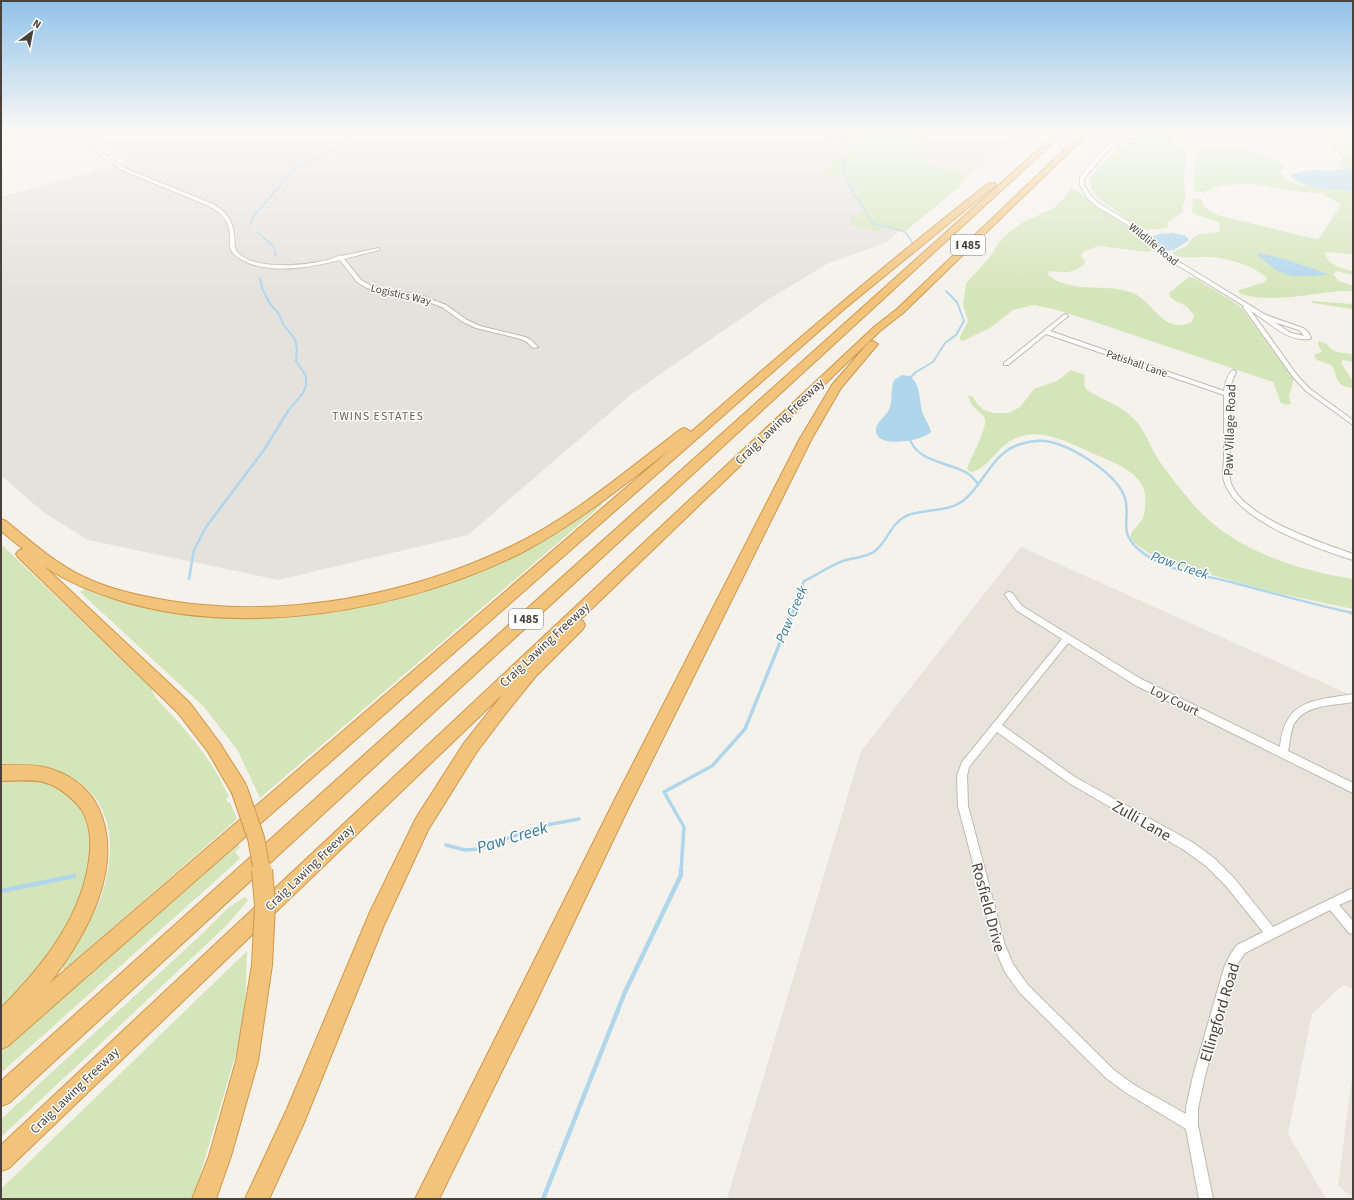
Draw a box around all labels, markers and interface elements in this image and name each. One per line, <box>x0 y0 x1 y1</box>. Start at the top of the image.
north arrow <box>12 12 52 52</box>
text: N <box>30 16 44 32</box>
street label: Wildlife Road <box>1126 220 1182 269</box>
road number: I 485 <box>951 235 985 255</box>
street label: Logistics Way <box>369 280 432 309</box>
street label: Patishall Lane <box>1104 346 1170 381</box>
street label: Craig Lawing Freeway <box>731 374 828 469</box>
street label: Paw Village Road <box>1219 384 1241 476</box>
district label: TWINS ESTATES <box>332 408 424 425</box>
water label: Paw Creek <box>1148 547 1212 585</box>
water label: Paw Creek <box>771 583 813 646</box>
street label: Craig Lawing Freeway <box>496 598 594 691</box>
road number: I 485 <box>509 609 543 629</box>
street label: Loy Court <box>1147 681 1203 721</box>
street label: Zulli Lane <box>1108 795 1175 847</box>
water label: Paw Creek <box>474 816 552 860</box>
street label: Craig Lawing Freeway <box>261 820 358 915</box>
street label: Rosfield Drive <box>966 860 1011 954</box>
street label: Ellingford Road <box>1194 960 1245 1064</box>
street label: Craig Lawing Freeway <box>26 1043 123 1138</box>

